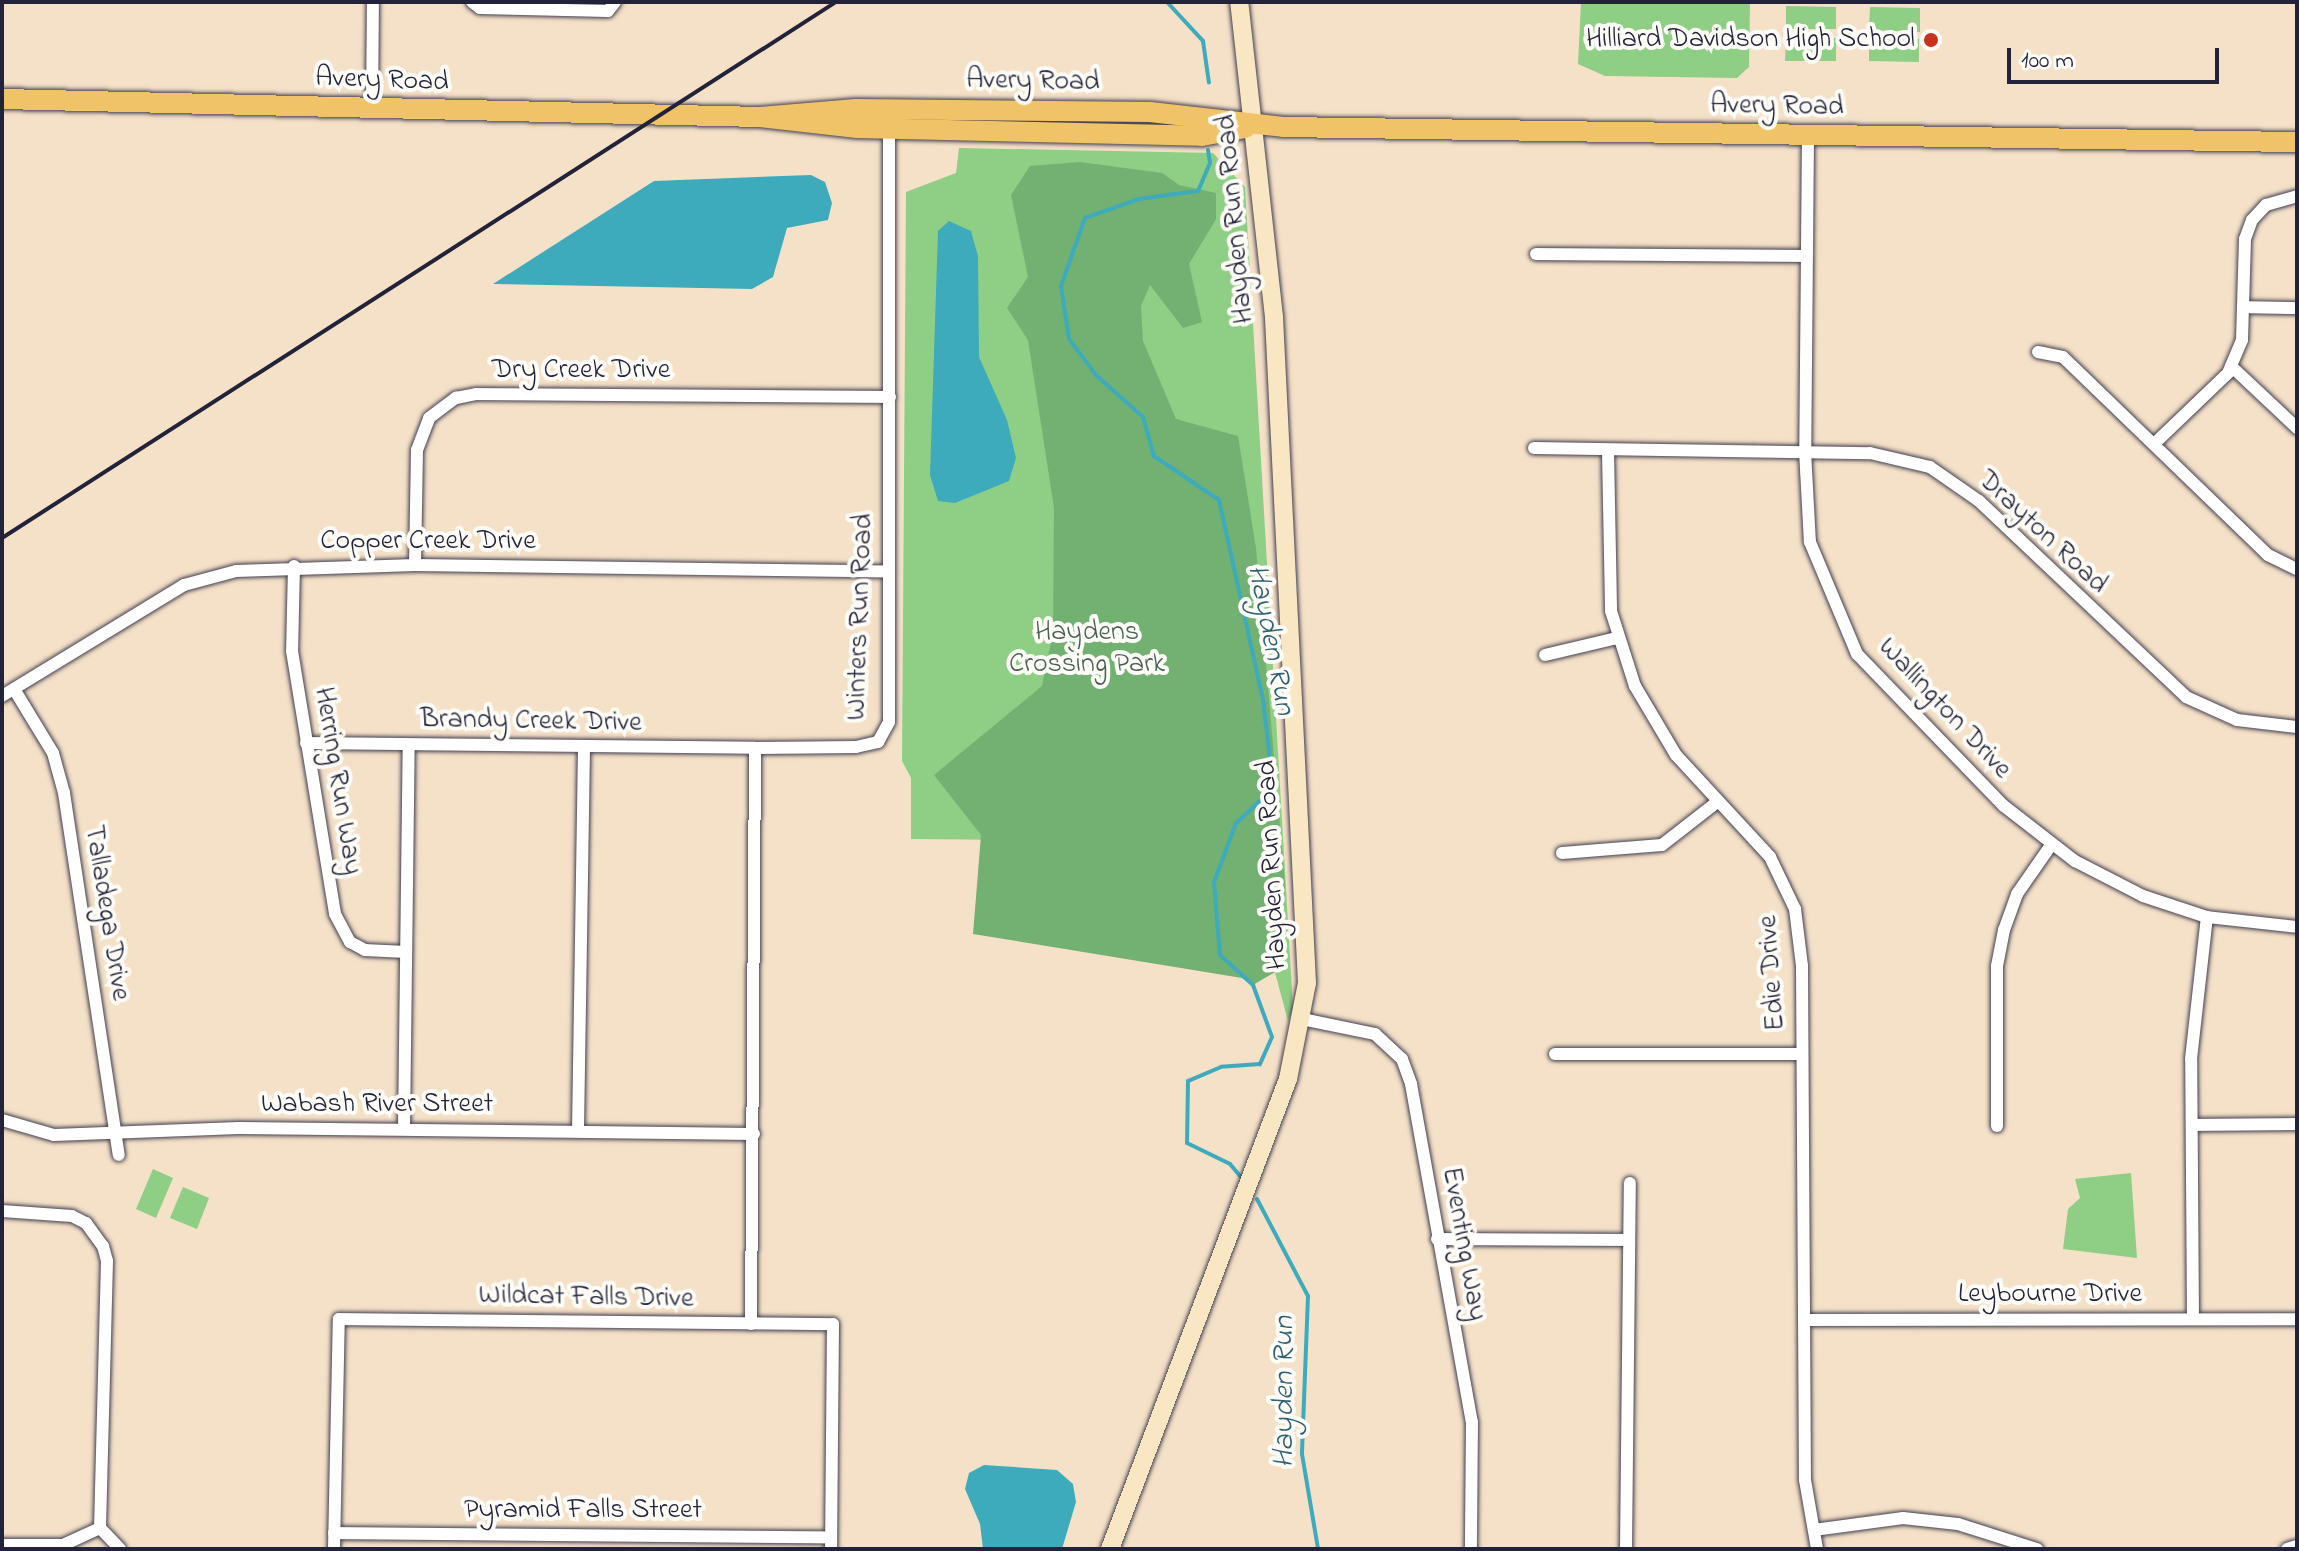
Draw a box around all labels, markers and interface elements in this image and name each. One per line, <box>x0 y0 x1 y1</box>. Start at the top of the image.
place label: Hilliard Davidson High School <box>1586 23 1915 57</box>
marker: Hilliard Davidson High School <box>1922 31 1940 49</box>
scale bar <box>2011 32 2223 82</box>
text: 100 m <box>2021 44 2074 79</box>
street label: Avery Road <box>315 62 449 100</box>
street label: Avery Road <box>966 64 1100 100</box>
street label: Avery Road <box>1710 89 1844 125</box>
street label: Hayden Run Road <box>1210 113 1262 325</box>
street label: Dry Creek Drive <box>492 354 670 388</box>
street label: Drayton Road <box>1970 464 2114 602</box>
street label: Winters Run Road <box>841 513 881 721</box>
street label: Copper Creek Drive <box>320 525 536 559</box>
water label: Hayden Run <box>1238 562 1302 718</box>
park label: Haydens Crossing Park <box>1009 616 1165 682</box>
street label: Wallington Drive <box>1870 631 2018 787</box>
street label: Herring Run Way <box>306 685 368 877</box>
street label: Brandy Creek Drive <box>420 703 642 741</box>
street label: Hayden Run Road <box>1251 759 1295 971</box>
street label: Talladega Drive <box>76 823 136 1003</box>
street label: Edie Drive <box>1752 914 1794 1032</box>
street label: Wabash River Street <box>261 1088 493 1122</box>
street label: Eventing Way <box>1433 1165 1493 1323</box>
street label: Leybourne Drive <box>1958 1278 2142 1312</box>
street label: Wildcat Falls Drive <box>478 1279 694 1317</box>
water label: Hayden Run <box>1267 1316 1303 1468</box>
street label: Pyramid Falls Street <box>464 1494 702 1528</box>

